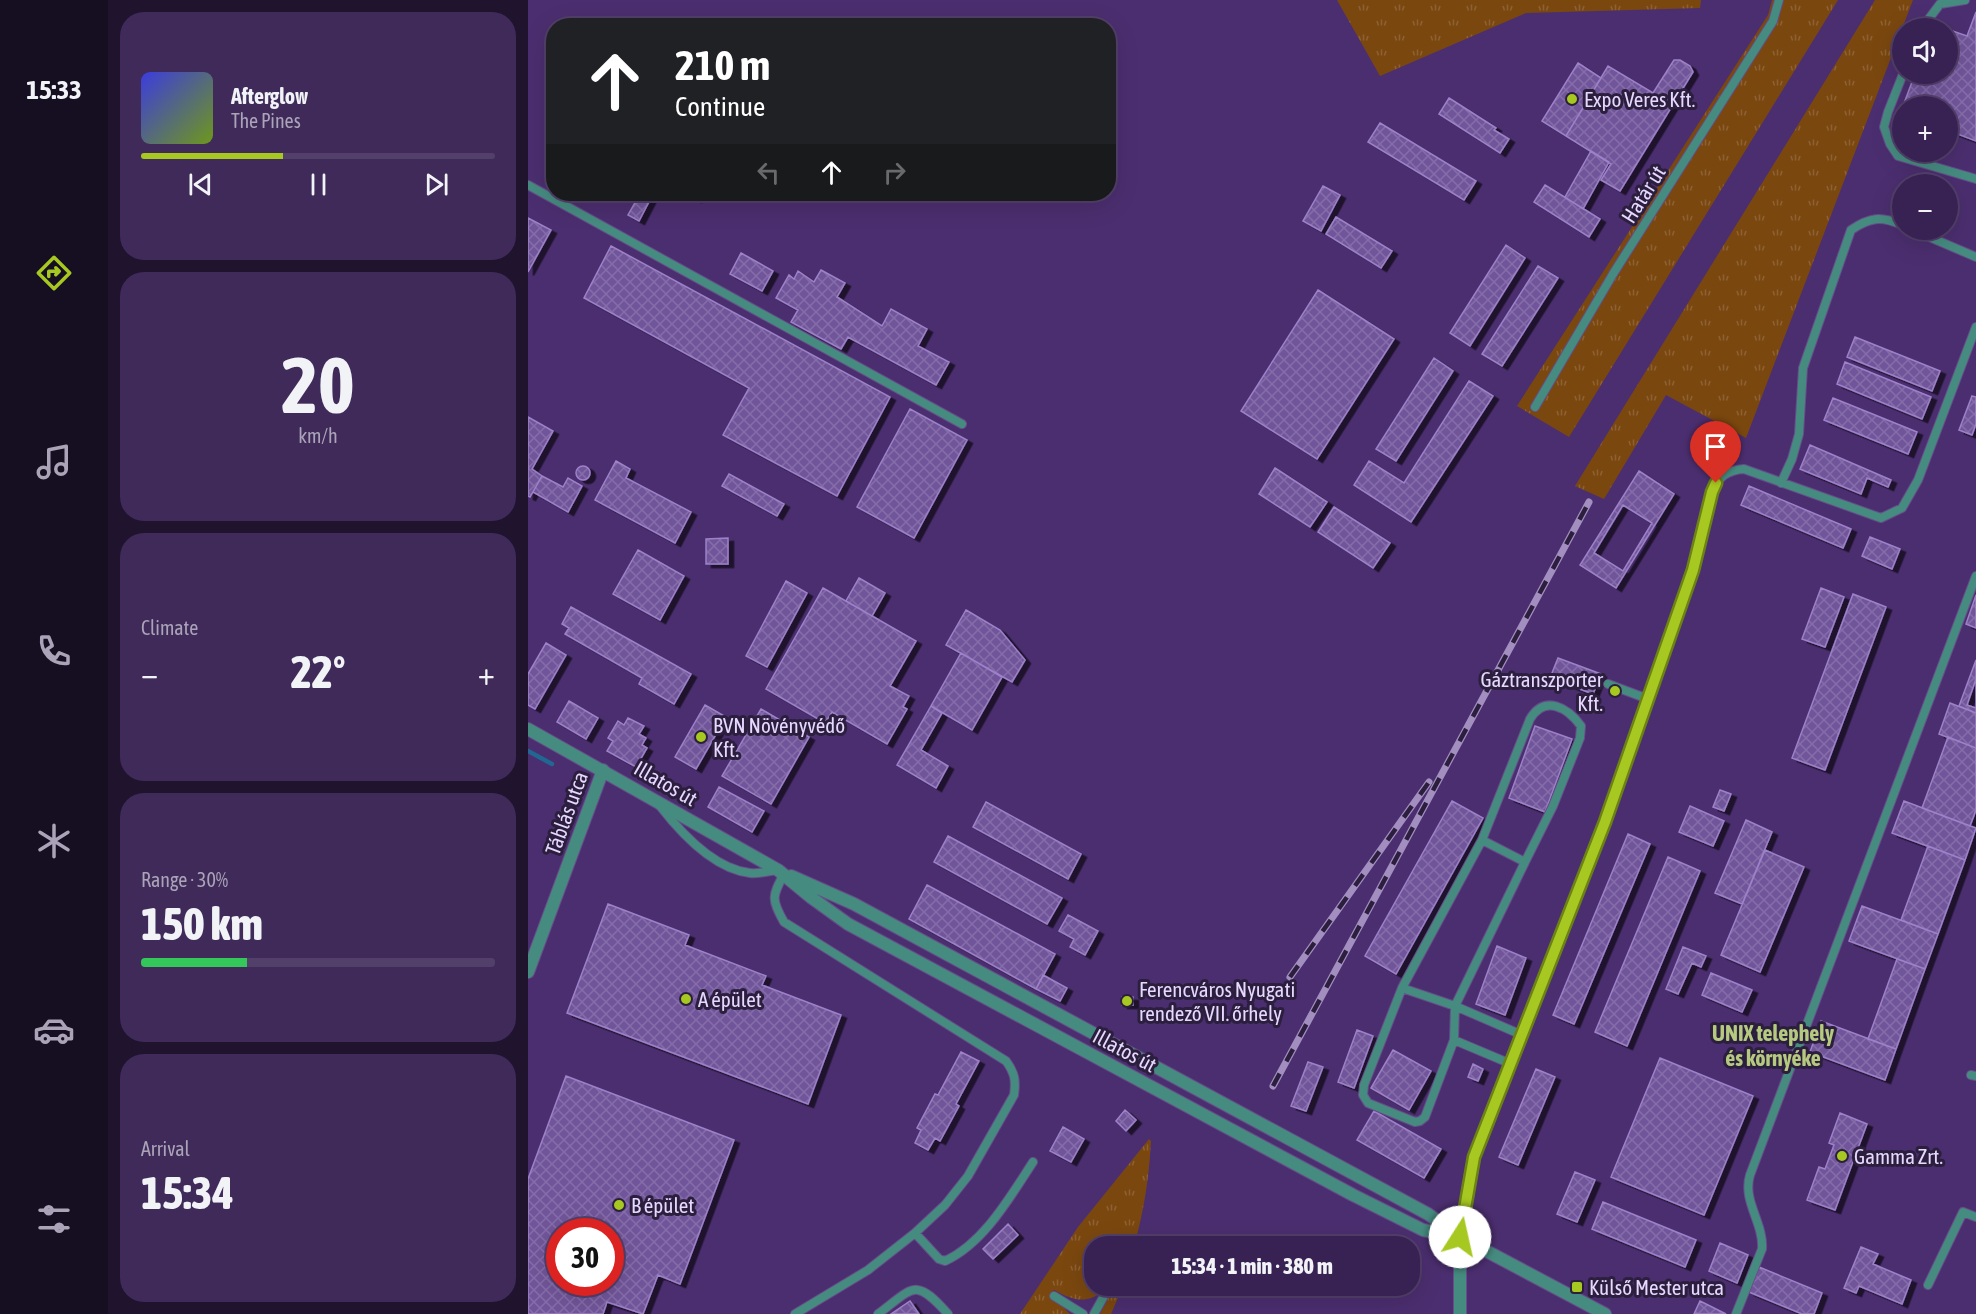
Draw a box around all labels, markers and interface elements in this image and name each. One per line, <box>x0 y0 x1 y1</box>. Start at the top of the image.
map controls <box>1892 18 1958 240</box>
button: sound <box>1892 18 1958 84</box>
text: 210 m <box>675 41 770 89</box>
icon: ahead <box>576 42 654 120</box>
text: 15:33 <box>26 74 82 105</box>
text: Afterglow <box>231 83 308 109</box>
place label: Expo Veres Kft. <box>1584 87 1695 111</box>
text: Continue <box>675 91 765 122</box>
marker: Expo Veres Kft. <box>1565 92 1579 106</box>
button: + <box>1892 96 1958 162</box>
text: The Pines <box>231 109 301 132</box>
icon: left <box>752 156 785 189</box>
icon: ahead <box>815 156 848 189</box>
icon: right <box>878 156 911 189</box>
street label: Határ út <box>1616 161 1670 227</box>
icon: previous <box>184 168 217 201</box>
icon: pause <box>302 168 335 201</box>
icon: next <box>420 168 453 201</box>
button: − <box>1892 174 1958 240</box>
icon: directions <box>33 252 75 294</box>
text: 20 <box>281 340 355 430</box>
pin <box>1690 421 1741 483</box>
text: km/h <box>298 424 338 447</box>
icon: arrive <box>1699 430 1732 463</box>
icon: music <box>33 441 75 483</box>
text: Climate <box>141 616 198 639</box>
icon: phone <box>33 630 75 672</box>
text: 22° <box>291 646 345 698</box>
text: − <box>141 654 158 692</box>
text: + <box>478 654 495 692</box>
place label: Gáztranszporter Kft. <box>1480 667 1604 715</box>
marker: Gáztranszporter Kft. <box>1608 684 1622 698</box>
place label: BVN Növényvédő Kft. <box>713 713 845 761</box>
marker: BVN Növényvédő Kft. <box>694 730 708 744</box>
street label: Illatos út <box>630 755 702 811</box>
street label: Táblás utca <box>540 768 592 858</box>
icon: climate <box>33 820 75 862</box>
text: Range · 30% <box>141 868 228 891</box>
text: 150 km <box>141 898 263 950</box>
place label: Ferencváros Nyugati rendező VII. őrhely <box>1139 977 1295 1025</box>
place label: A épület <box>698 987 762 1011</box>
marker: A épület <box>679 992 693 1006</box>
marker: Ferencváros Nyugati rendező VII. őrhely <box>1120 994 1134 1008</box>
icon: car <box>33 1009 75 1051</box>
district label: UNIX telephely és környéke <box>1712 1020 1834 1071</box>
street label: Illatos út <box>1089 1023 1161 1077</box>
text: Arrival <box>141 1137 190 1160</box>
place label: Gamma Zrt. <box>1854 1144 1943 1168</box>
marker: Gamma Zrt. <box>1835 1149 1849 1163</box>
text: 15:34 <box>141 1167 234 1219</box>
place label: B épület <box>631 1193 694 1217</box>
icon: filters <box>33 1198 75 1240</box>
marker: B épület <box>612 1198 626 1212</box>
position arrow <box>1428 1205 1492 1269</box>
speed limit sign: 30 <box>546 1218 624 1296</box>
text: 15:34 · 1 min · 380 m <box>1171 1253 1333 1279</box>
place label: Külső Mester utca <box>1589 1275 1724 1299</box>
marker: Külső Mester utca <box>1570 1280 1584 1294</box>

